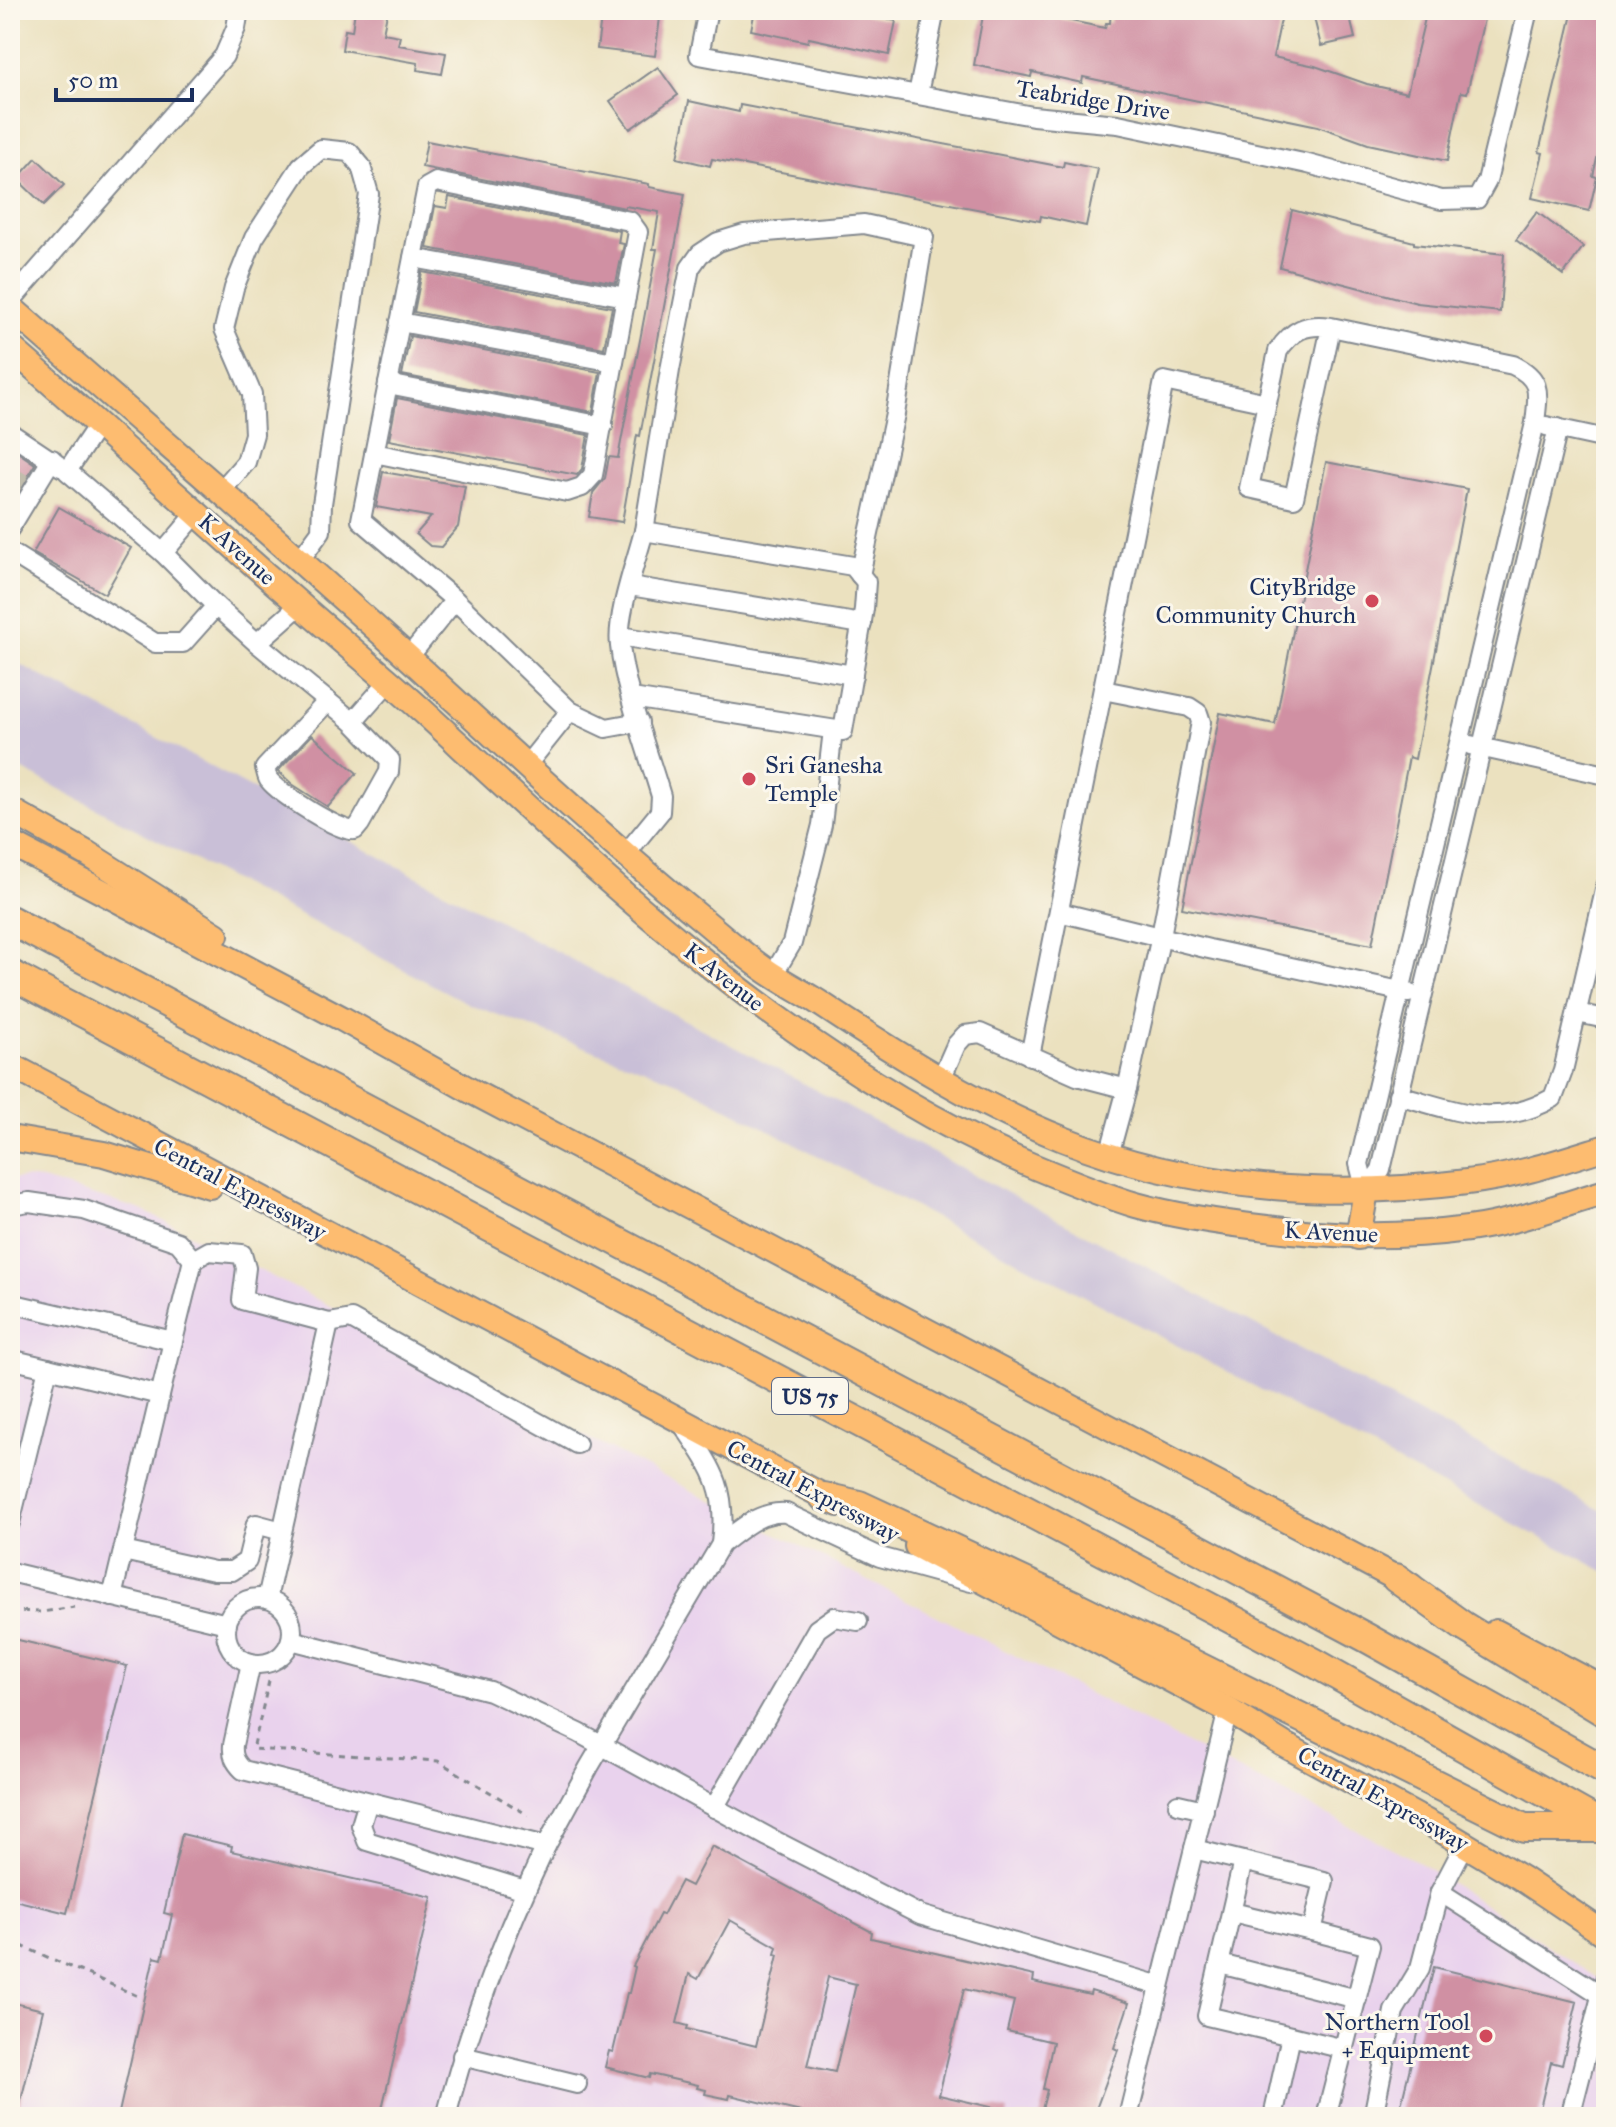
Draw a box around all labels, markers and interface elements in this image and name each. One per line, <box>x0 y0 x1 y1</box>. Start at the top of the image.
scale bar <box>56 52 192 102</box>
text: 50 m <box>68 65 118 95</box>
street label: Teabridge Drive <box>1014 73 1172 127</box>
street label: K Avenue <box>192 506 282 592</box>
place label: CityBridge Community Church <box>1155 572 1356 630</box>
marker: CityBridge Community Church <box>1363 592 1381 610</box>
place label: Sri Ganesha Temple <box>765 750 883 808</box>
marker: Sri Ganesha Temple <box>740 770 758 788</box>
street label: K Avenue <box>678 936 770 1018</box>
street label: Central Expressway <box>148 1131 332 1248</box>
street label: K Avenue <box>1283 1215 1379 1249</box>
road number: US 75 <box>772 1378 848 1414</box>
street label: Central Expressway <box>721 1433 905 1550</box>
street label: Central Expressway <box>1292 1739 1475 1859</box>
place label: Northern Tool + Equipment <box>1325 2007 1471 2065</box>
marker: Northern Tool + Equipment <box>1477 2027 1495 2045</box>

